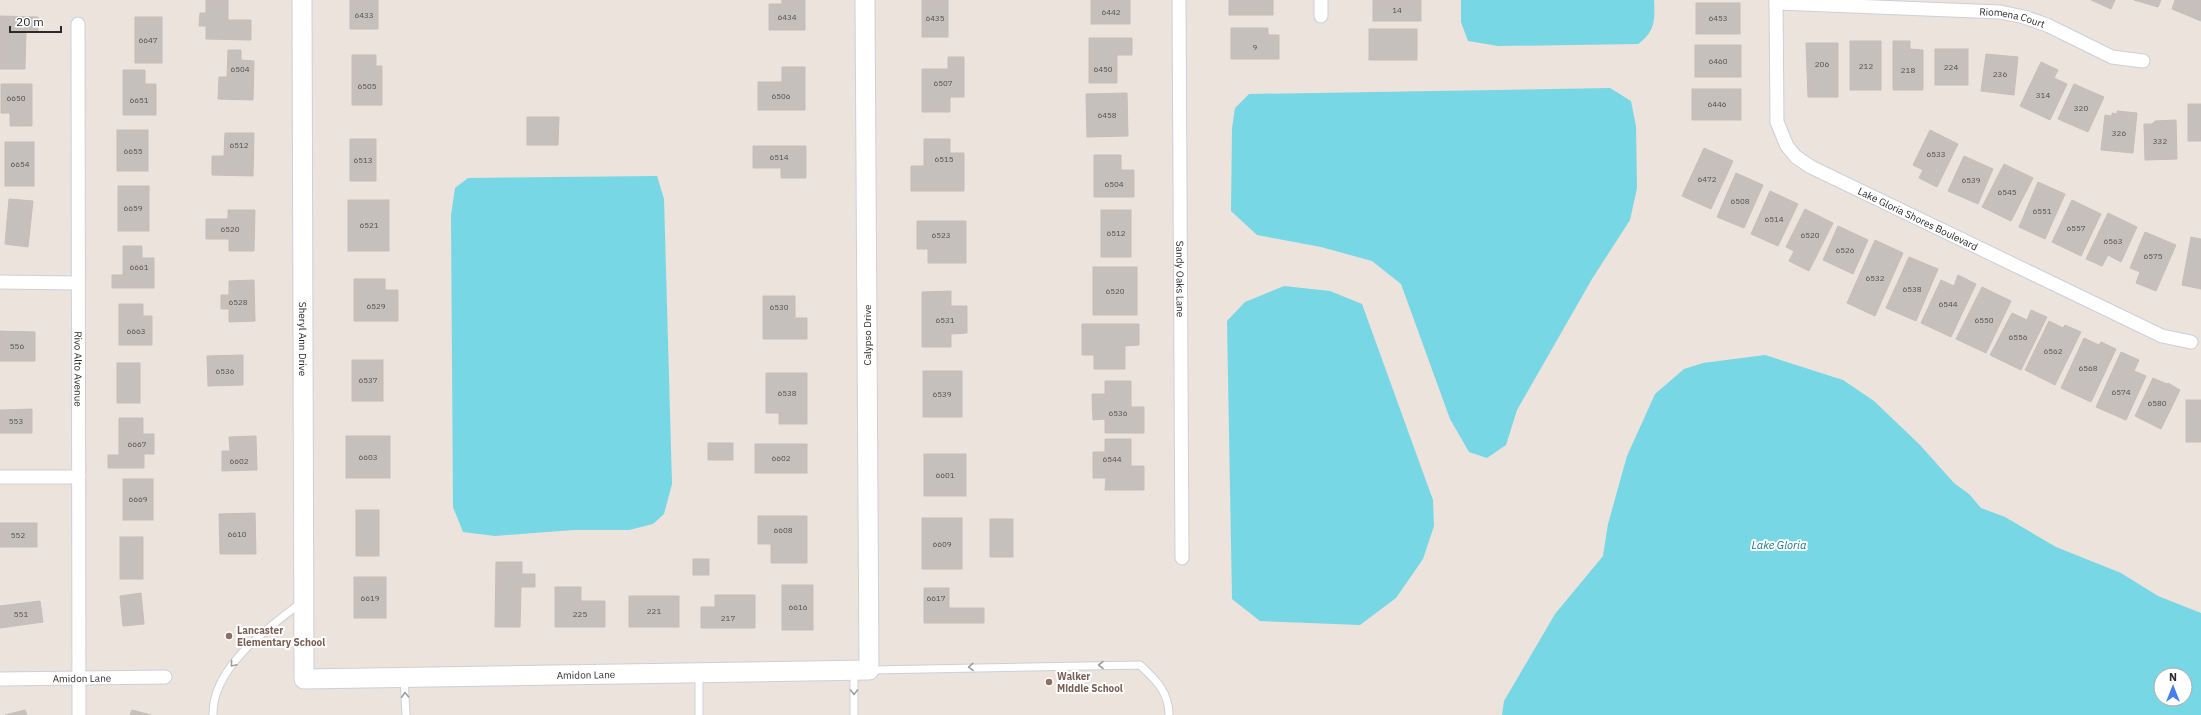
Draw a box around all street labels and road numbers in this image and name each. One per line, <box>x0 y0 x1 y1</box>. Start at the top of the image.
street label: Riomena Court <box>1979 5 2047 31</box>
street label: Lake Gloria Shores Boulevard <box>1856 185 1980 253</box>
street label: Sandy Oaks Lane <box>1173 241 1187 318</box>
street label: Sheryl Ann Drive <box>296 302 309 377</box>
street label: Calypso Drive <box>861 304 874 366</box>
street label: Rivo Alto Avenue <box>71 331 85 407</box>
street label: Amidon Lane <box>557 668 616 682</box>
street label: Amidon Lane <box>53 672 112 685</box>

